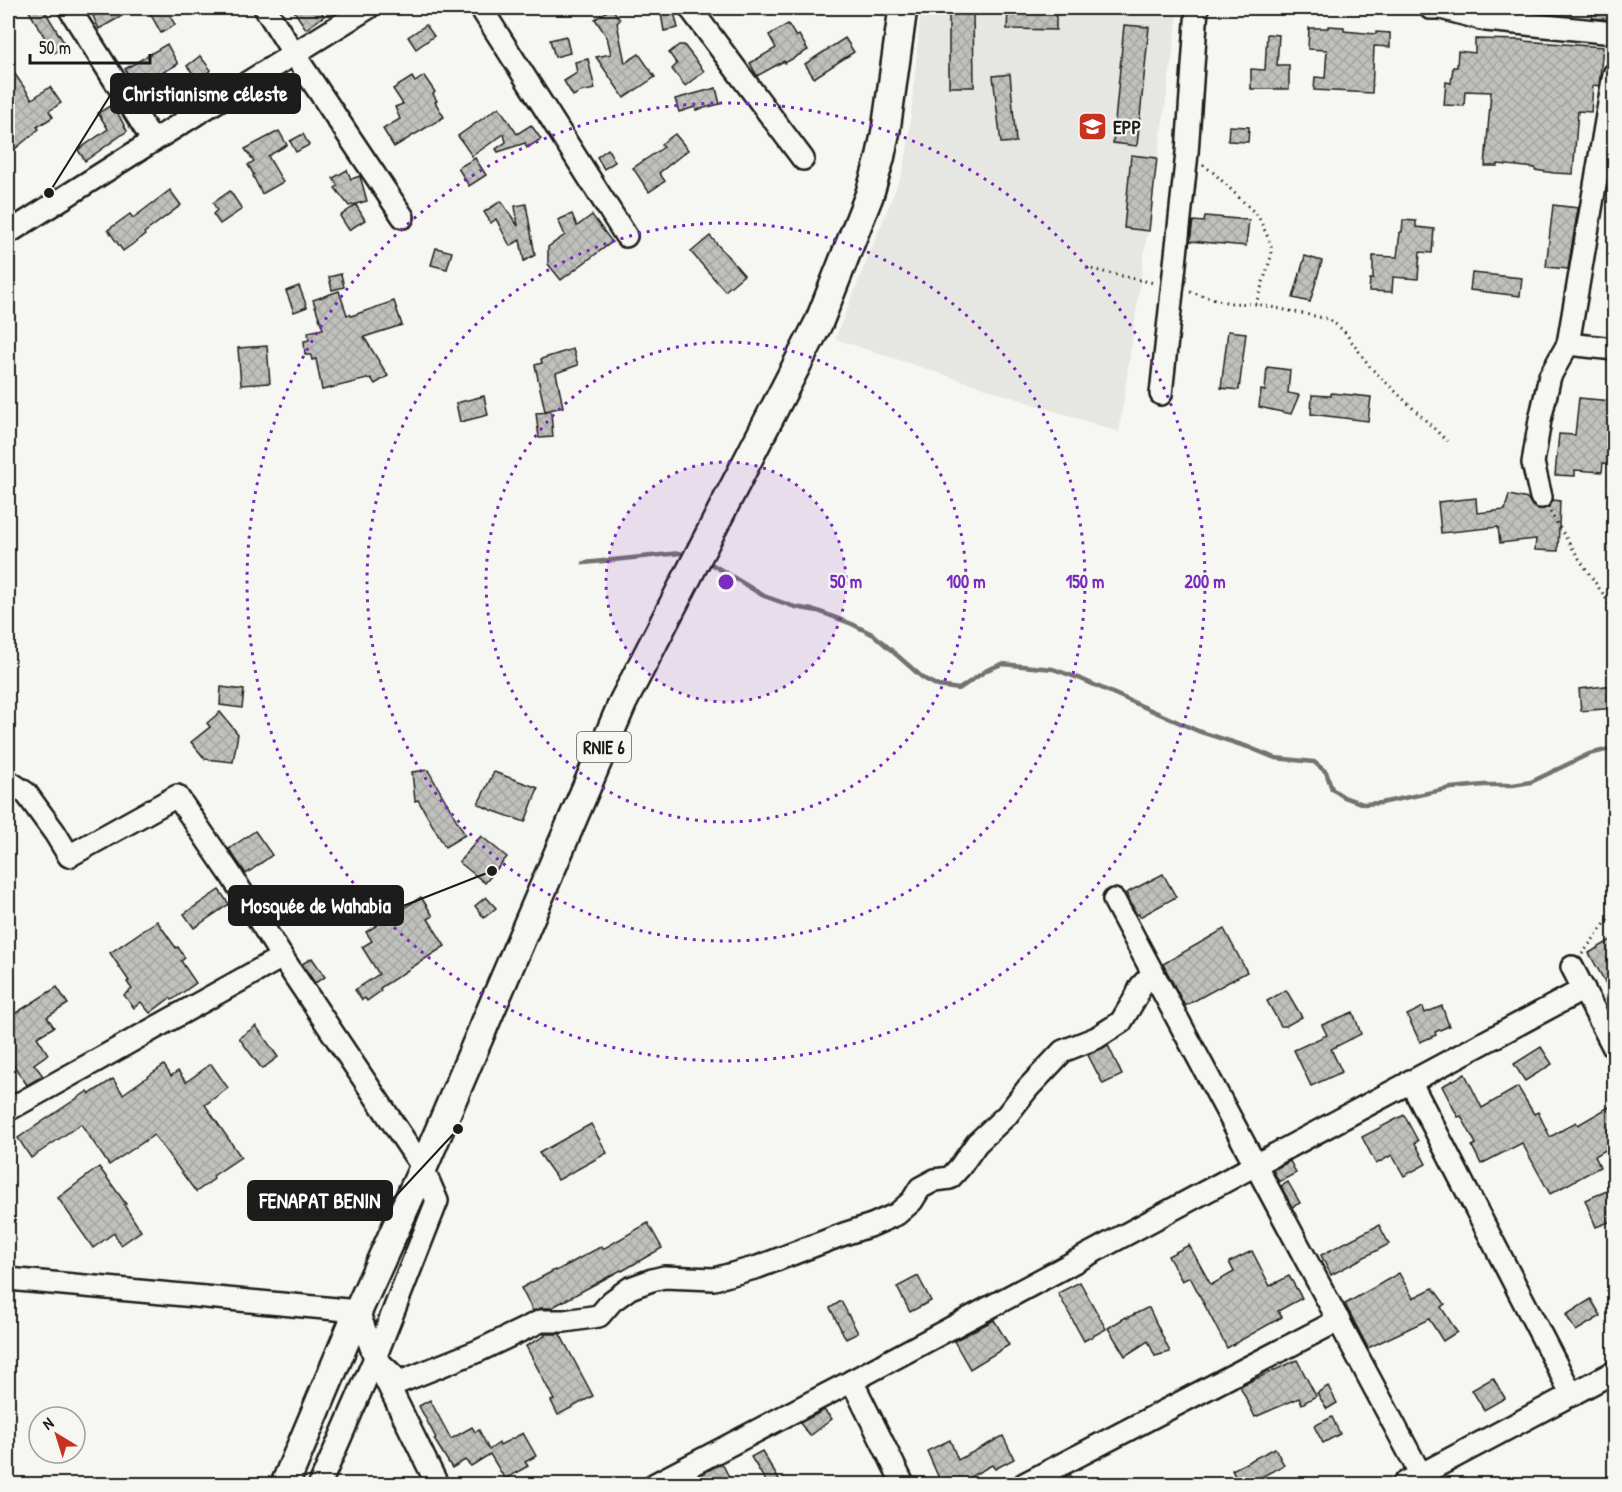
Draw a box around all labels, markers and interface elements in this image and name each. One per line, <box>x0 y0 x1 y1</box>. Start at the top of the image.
scale bar <box>30 27 150 65</box>
text: 50 m <box>39 35 71 60</box>
callout: Christianisme céleste <box>111 74 300 113</box>
text: Christianisme céleste <box>122 79 288 108</box>
school or university icon: EPP <box>1076 110 1108 142</box>
place label: EPP <box>1113 113 1141 140</box>
text: 50 m <box>830 569 862 594</box>
text: 100 m <box>946 569 986 594</box>
text: 150 m <box>1066 569 1104 594</box>
text: 200 m <box>1185 569 1225 594</box>
centre of rings <box>716 572 736 592</box>
road number: RNIE 6 <box>577 732 631 762</box>
callout: Mosquée de Wahabia <box>229 886 403 925</box>
text: Mosquée de Wahabia <box>241 891 392 921</box>
callout: FENAPAT BENIN <box>248 1181 392 1220</box>
text: FENAPAT BENIN <box>259 1186 380 1215</box>
north arrow <box>27 1405 87 1465</box>
text: N <box>38 1412 58 1434</box>

